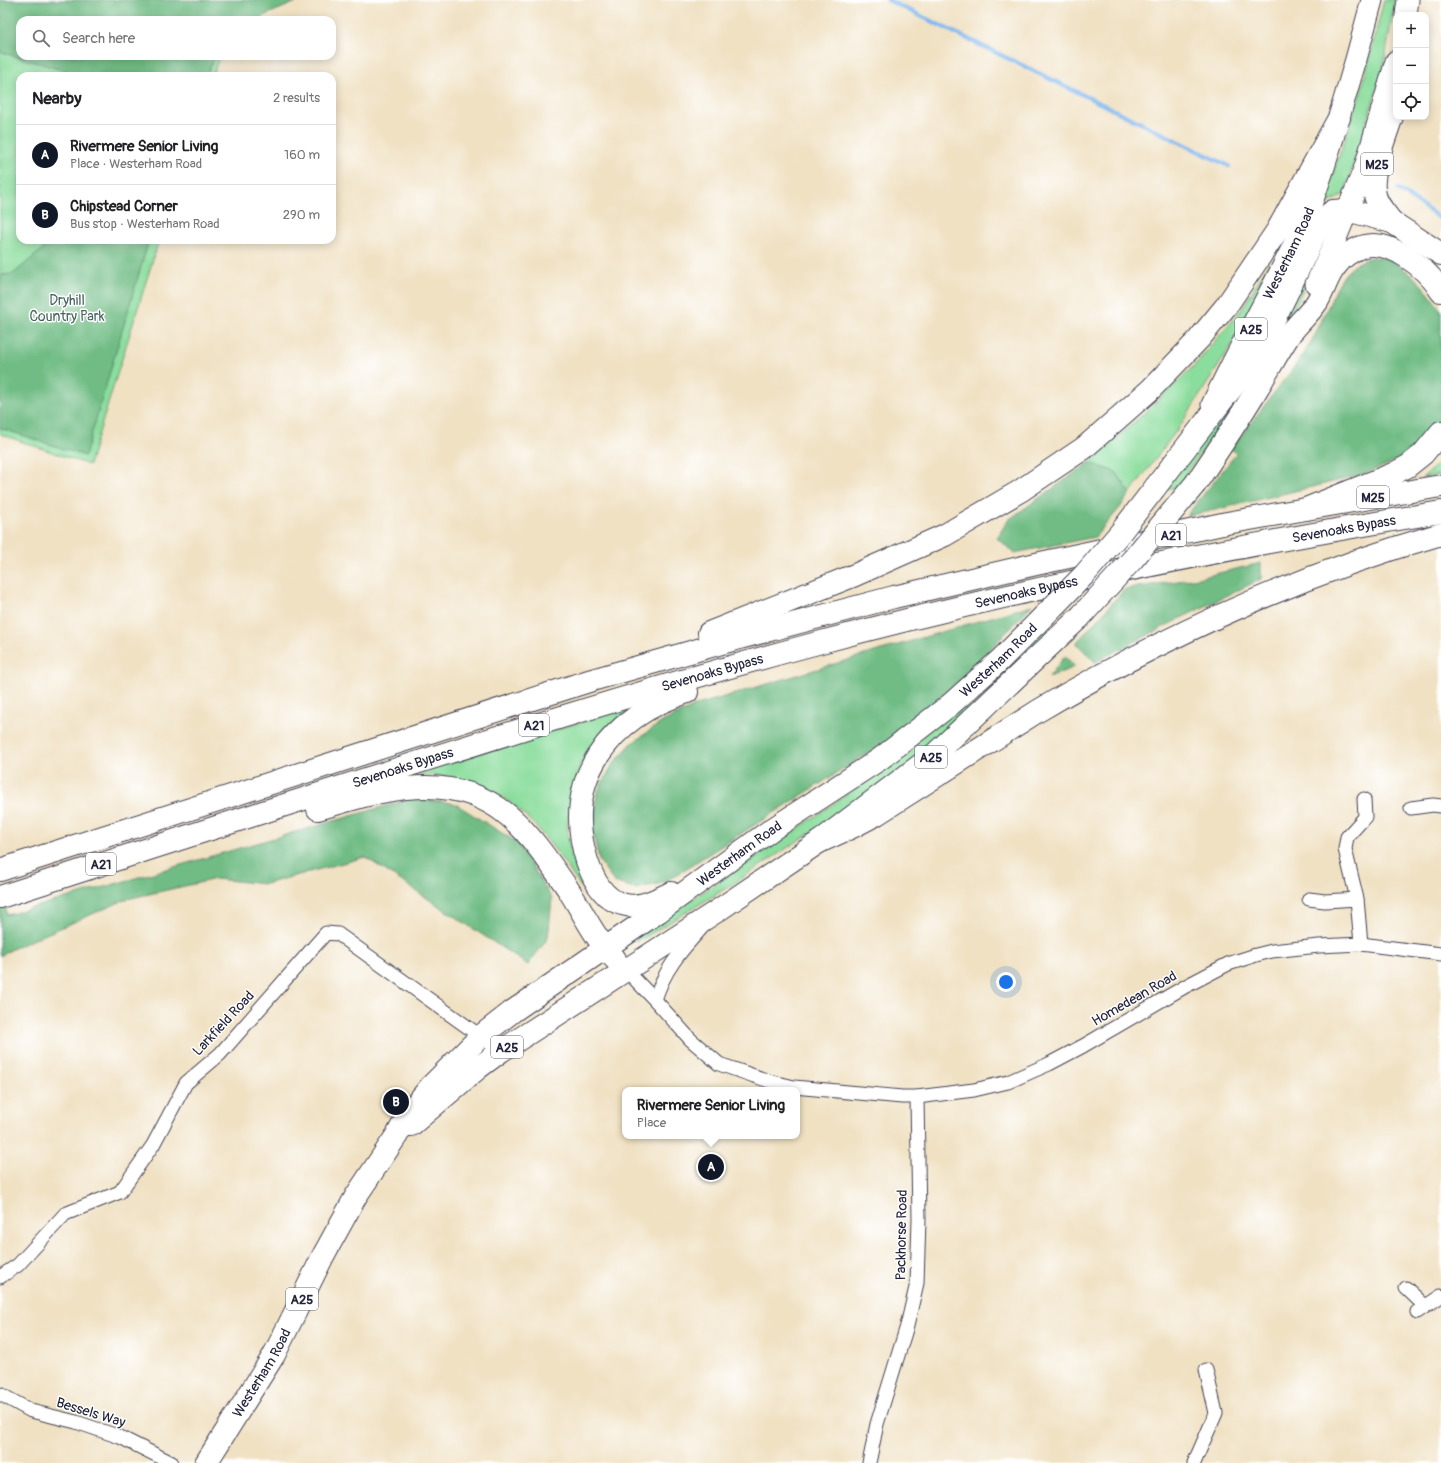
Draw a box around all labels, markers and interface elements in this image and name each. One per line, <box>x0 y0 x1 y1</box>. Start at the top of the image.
map controls <box>1393 12 1429 120</box>
button: + <box>1393 12 1429 48</box>
search box <box>16 16 336 60</box>
icon: search <box>30 27 52 49</box>
text: Search here <box>62 29 135 48</box>
button: − <box>1393 48 1429 84</box>
button: locate <box>1393 84 1429 120</box>
text: Nearby <box>32 88 81 109</box>
text: 2 results <box>273 90 320 106</box>
text: Rivermere Senior Living <box>70 137 218 156</box>
text: A <box>41 147 49 163</box>
text: 160 m <box>284 147 320 163</box>
road number: M25 <box>1361 153 1393 175</box>
text: Place · Westerham Road <box>70 156 202 172</box>
text: Chipstead Corner <box>70 197 178 216</box>
street label: Westerham Road <box>1259 205 1318 302</box>
text: B <box>41 207 49 223</box>
text: 290 m <box>283 207 320 223</box>
text: Bus stop · Westerham Road <box>70 216 220 232</box>
park label: Dryhill Country Park <box>29 292 105 325</box>
road number: A25 <box>1235 318 1267 340</box>
road number: M25 <box>1357 486 1389 508</box>
street label: Sevenoaks Bypass <box>1291 512 1398 547</box>
road number: A21 <box>1156 524 1186 546</box>
street label: Sevenoaks Bypass <box>973 572 1080 612</box>
street label: Westerham Road <box>956 620 1041 701</box>
street label: Sevenoaks Bypass <box>660 650 766 695</box>
road number: A21 <box>519 714 549 736</box>
street label: Sevenoaks Bypass <box>350 743 456 792</box>
road number: A25 <box>915 746 947 768</box>
street label: Westerham Road <box>694 817 785 890</box>
road number: A21 <box>86 853 116 875</box>
street label: Homedean Road <box>1089 967 1180 1030</box>
your location <box>996 972 1016 992</box>
street label: Larkfield Road <box>189 987 258 1059</box>
road number: A25 <box>491 1036 523 1058</box>
pin: B <box>383 1087 409 1117</box>
popup <box>622 1087 800 1139</box>
text: Rivermere Senior Living <box>637 1096 785 1115</box>
text: Place <box>637 1115 666 1131</box>
pin: A <box>698 1152 724 1182</box>
street label: Packhorse Road <box>892 1189 911 1281</box>
road number: A25 <box>286 1288 318 1310</box>
street label: Westerham Road <box>229 1326 295 1421</box>
street label: Bessels Way <box>54 1394 127 1431</box>

